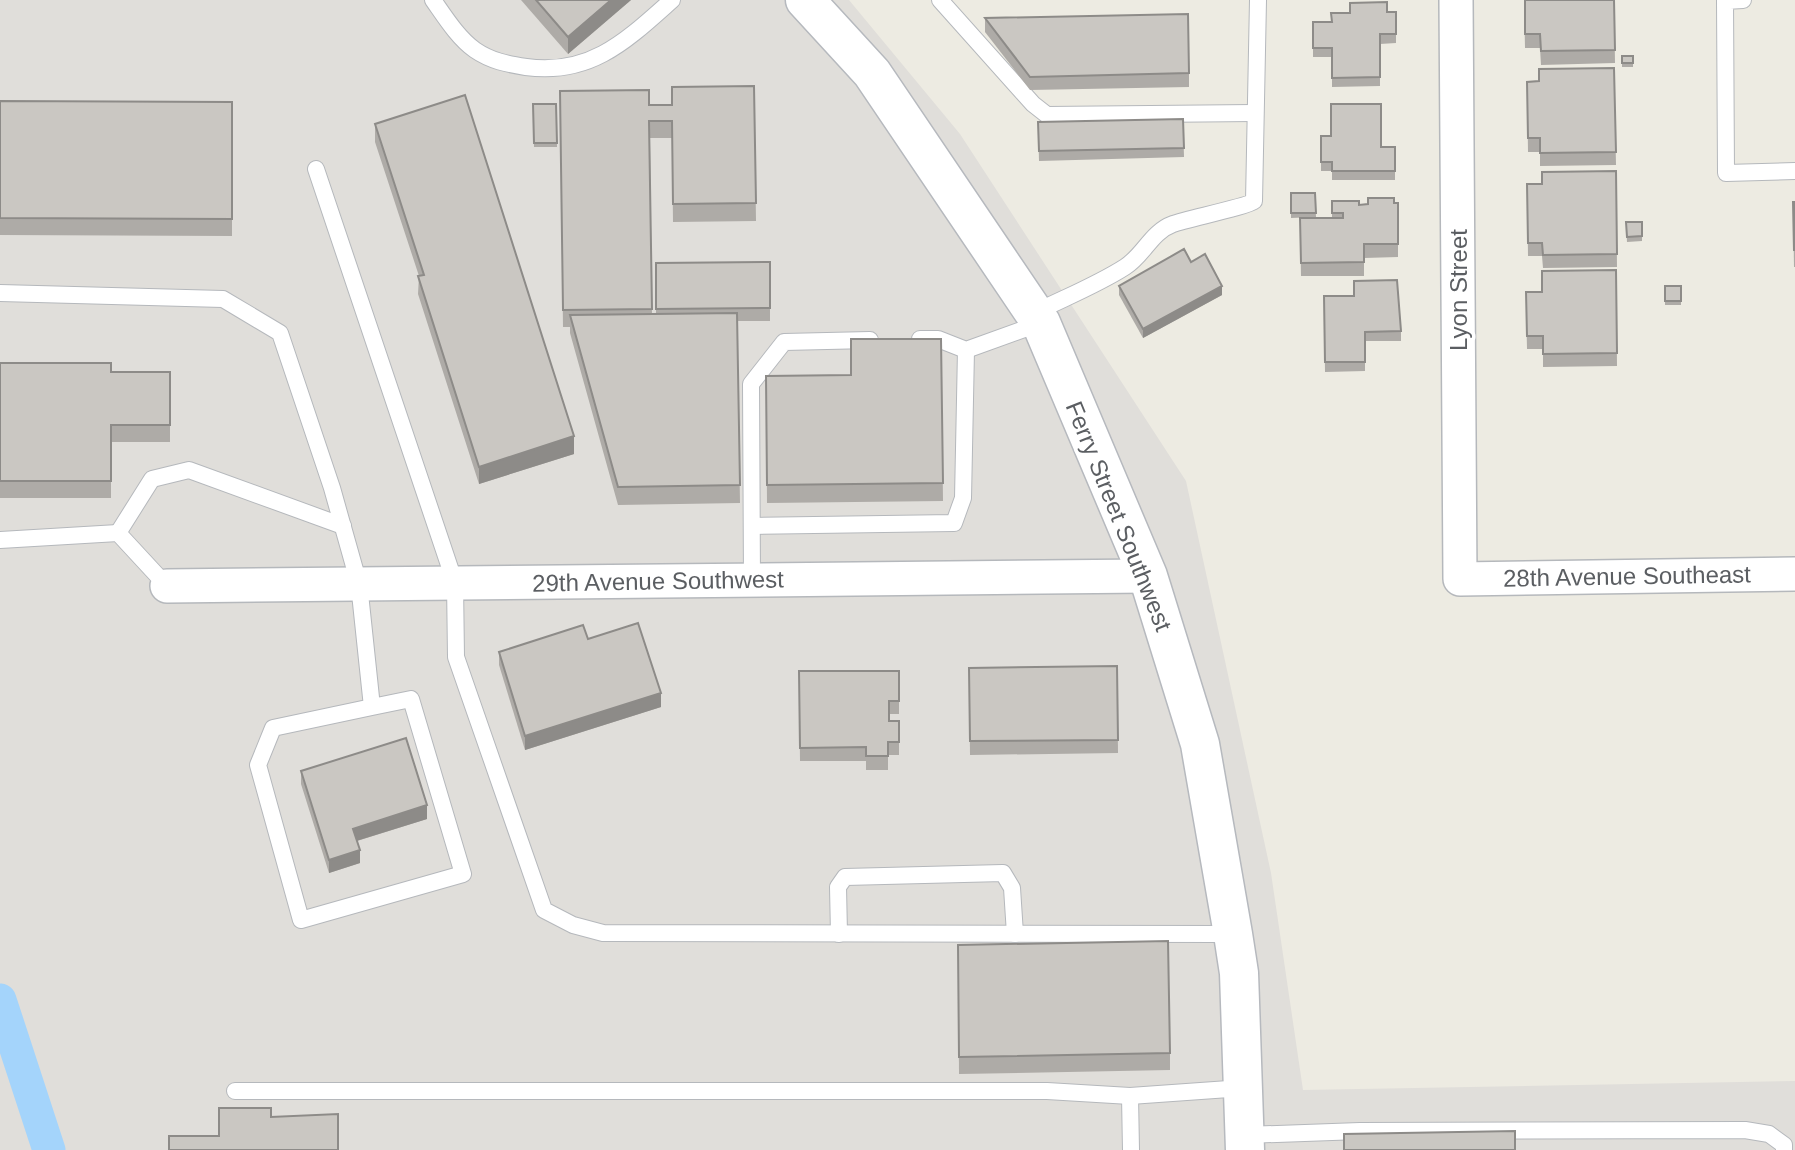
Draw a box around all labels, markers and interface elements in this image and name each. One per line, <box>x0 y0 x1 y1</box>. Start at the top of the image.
street label: Lyon Street <box>1445 229 1472 351</box>
street label: Ferry Street Southwest <box>1061 397 1178 635</box>
street label: 28th Avenue Southeast <box>1503 560 1751 592</box>
street label: 29th Avenue Southwest <box>532 565 784 597</box>

